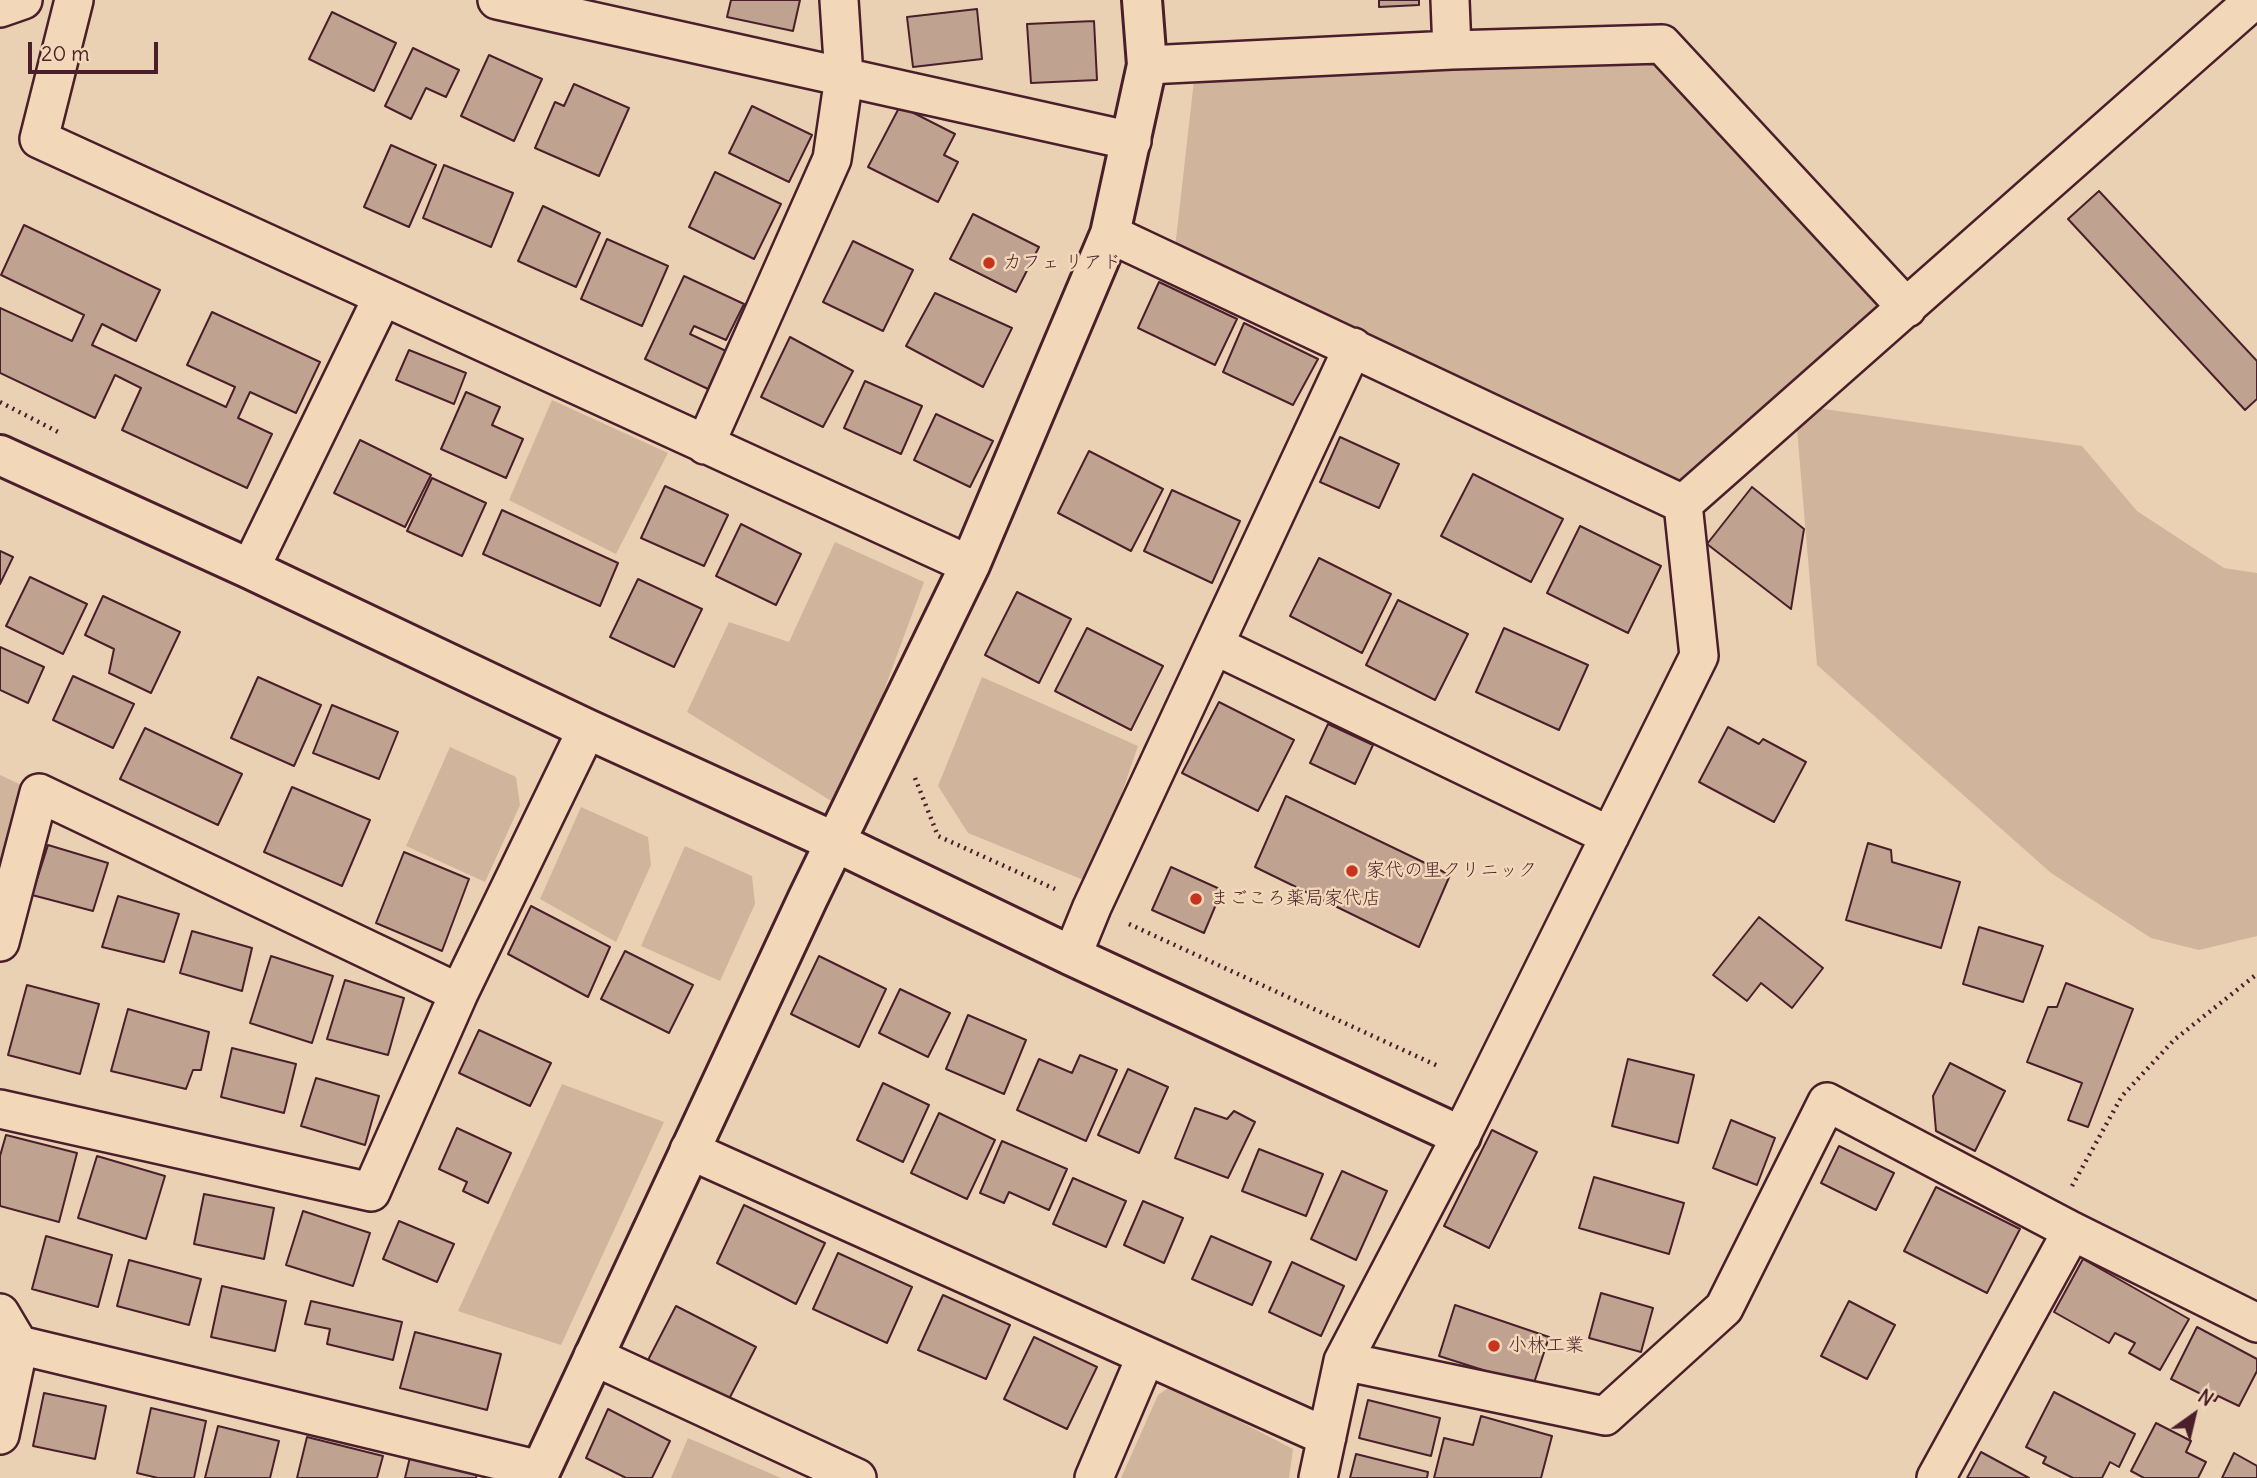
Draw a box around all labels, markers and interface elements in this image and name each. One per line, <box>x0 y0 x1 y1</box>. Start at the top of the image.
scale bar <box>32 28 161 72</box>
text: 20 m <box>41 40 90 67</box>
place label: カフェ リアド <box>1003 252 1122 274</box>
marker: カフェ リアド <box>981 255 997 271</box>
place label: 家代の里クリニック <box>1366 860 1537 882</box>
marker: 家代の里クリニック <box>1344 863 1360 879</box>
place label: まごころ薬局家代店 <box>1210 888 1381 910</box>
marker: まごころ薬局家代店 <box>1188 891 1204 907</box>
place label: 小林工業 <box>1508 1335 1584 1357</box>
marker: 小林工業 <box>1486 1338 1502 1354</box>
north arrow <box>2159 1380 2229 1450</box>
text: N <box>2194 1384 2218 1411</box>

